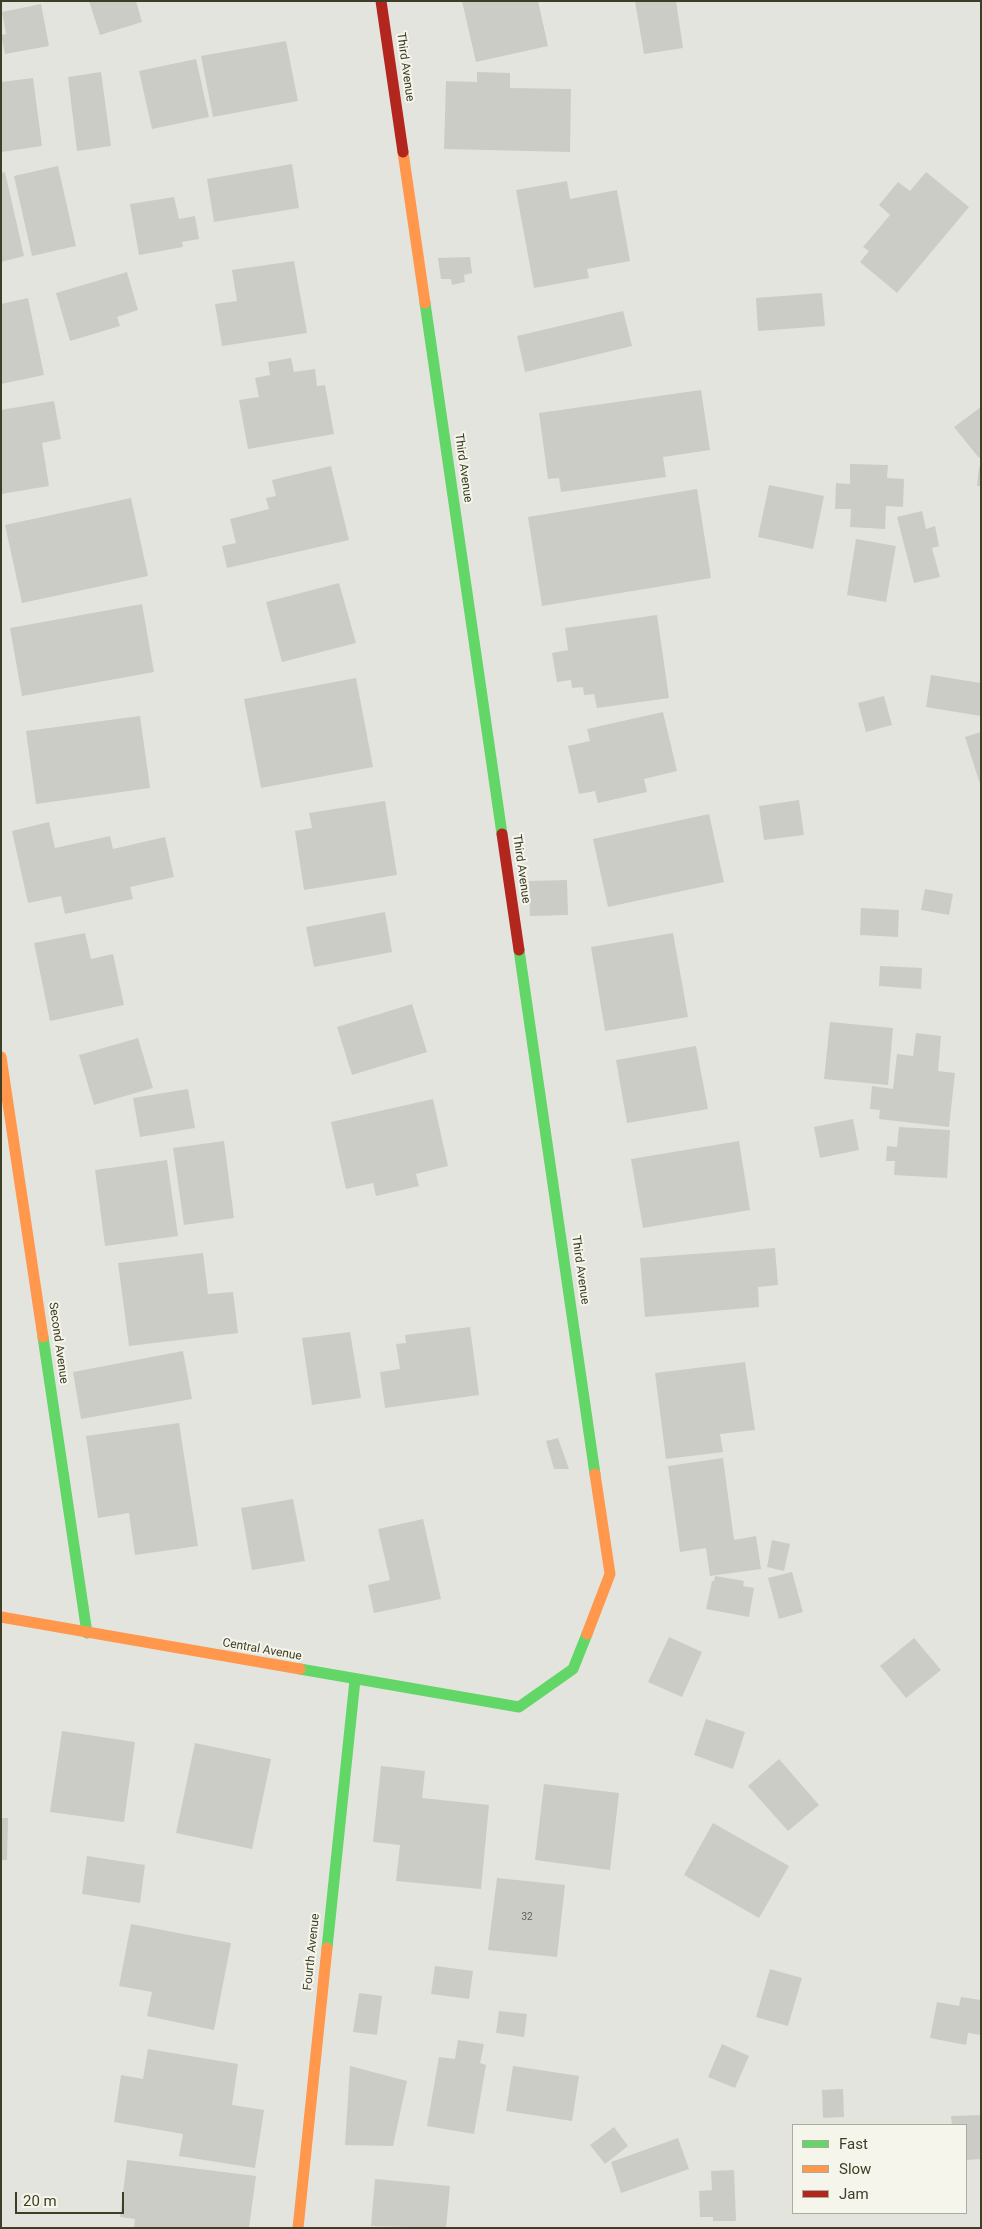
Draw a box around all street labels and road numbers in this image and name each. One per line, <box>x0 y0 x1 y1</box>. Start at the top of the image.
street label: Third Avenue <box>393 32 417 102</box>
street label: Third Avenue <box>451 433 475 503</box>
street label: Third Avenue <box>509 834 533 904</box>
street label: Third Avenue <box>568 1235 592 1305</box>
street label: Second Avenue <box>45 1301 71 1385</box>
street label: Central Avenue <box>221 1636 303 1664</box>
street label: Fourth Avenue <box>301 1913 323 1991</box>

